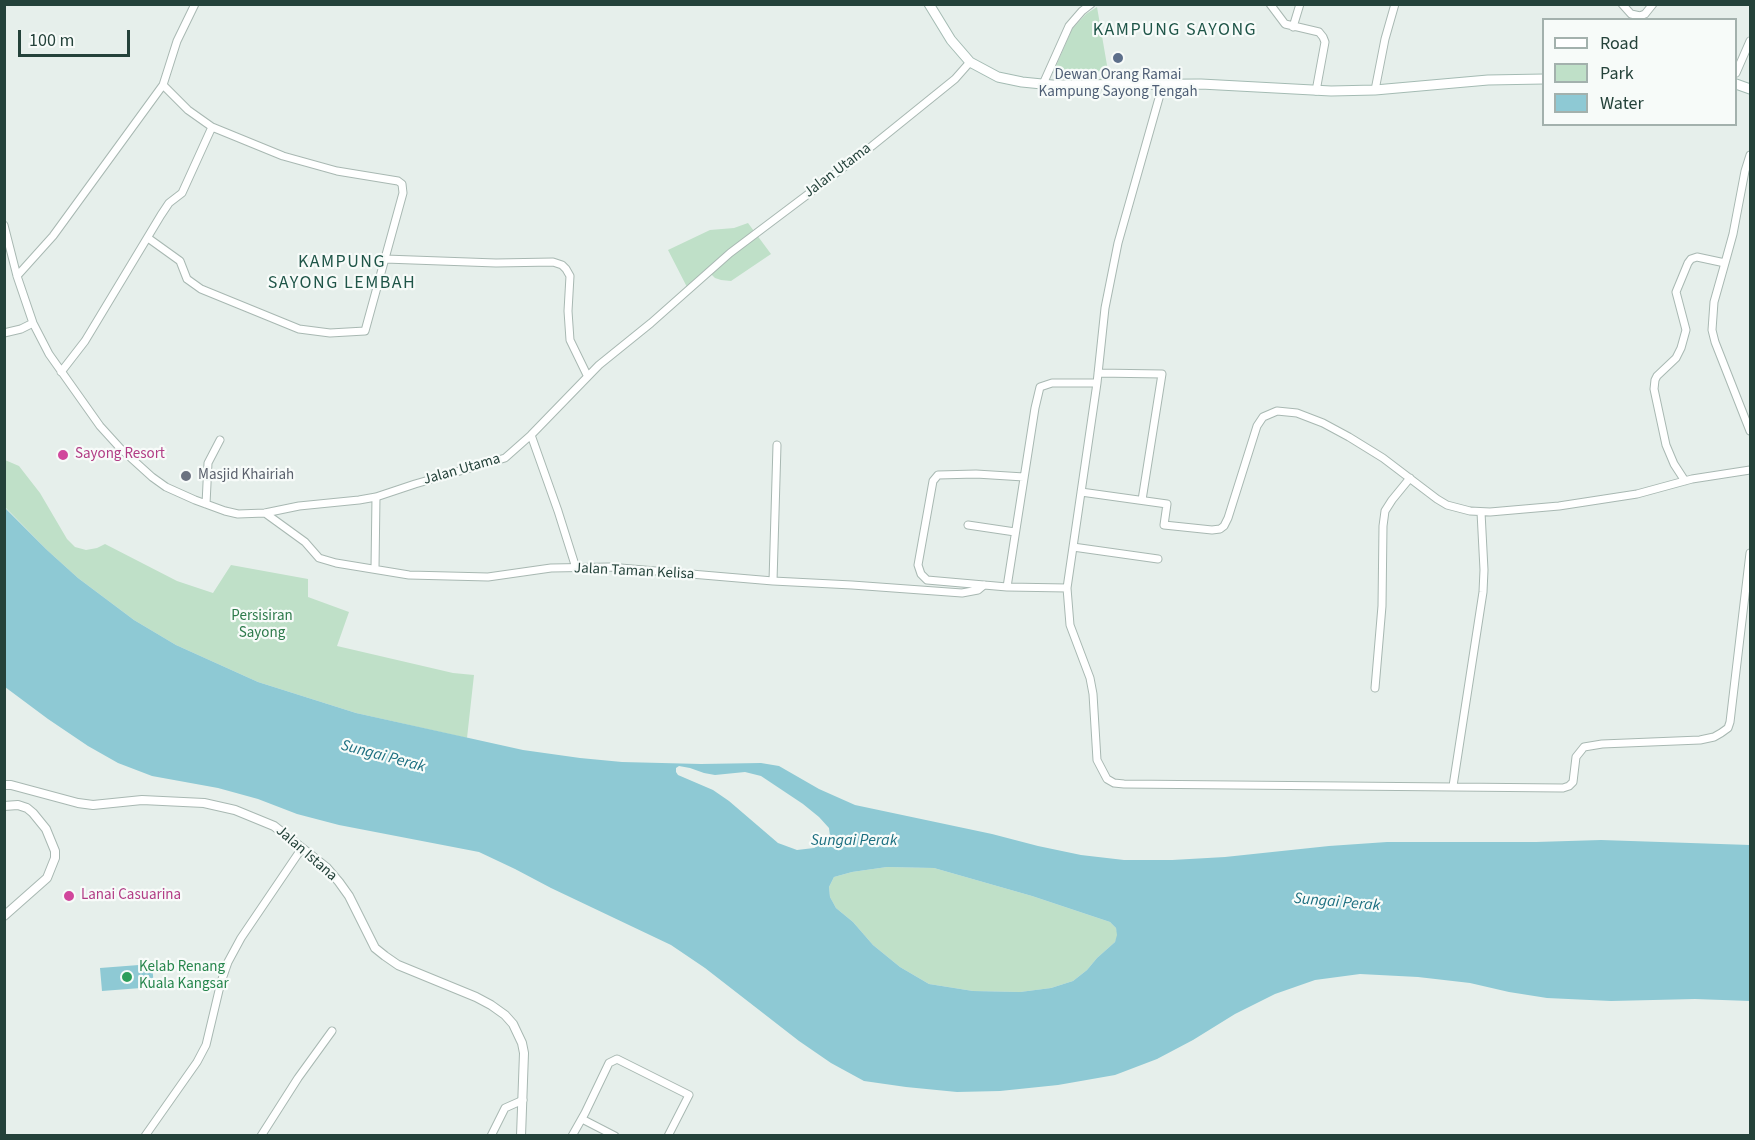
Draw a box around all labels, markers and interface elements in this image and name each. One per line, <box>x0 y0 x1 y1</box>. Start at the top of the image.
scale bar <box>21 18 134 56</box>
legend <box>1542 18 1737 126</box>
district label: KAMPUNG SAYONG <box>1093 20 1257 42</box>
text: 100 m <box>29 28 74 53</box>
text: Road <box>1600 31 1639 56</box>
marker: Dewan Orang Ramai Kampung Sayong Tengah <box>1111 51 1125 65</box>
text: Park <box>1600 61 1634 86</box>
place label: Dewan Orang Ramai Kampung Sayong Tengah <box>1038 67 1198 102</box>
text: Water <box>1600 91 1644 116</box>
street label: Jalan Utama <box>801 140 875 202</box>
district label: KAMPUNG SAYONG LEMBAH <box>268 252 416 294</box>
place label: Sayong Resort <box>75 446 165 464</box>
marker: Sayong Resort <box>56 448 70 462</box>
street label: Jalan Utama <box>421 450 503 490</box>
place label: Masjid Khairiah <box>198 467 294 485</box>
marker: Masjid Khairiah <box>179 469 193 483</box>
street label: Jalan Taman Kelisa <box>573 560 695 584</box>
park label: Persisiran Sayong <box>231 608 293 643</box>
water label: Sungai Perak <box>339 737 427 777</box>
street label: Jalan Istana <box>272 822 340 886</box>
water label: Sungai Perak <box>811 831 897 851</box>
place label: Lanai Casuarina <box>81 887 181 905</box>
marker: Lanai Casuarina <box>62 889 76 903</box>
water label: Sungai Perak <box>1293 890 1381 916</box>
place label: Kelab Renang Kuala Kangsar <box>139 959 229 994</box>
marker: Kelab Renang Kuala Kangsar <box>120 970 134 984</box>

